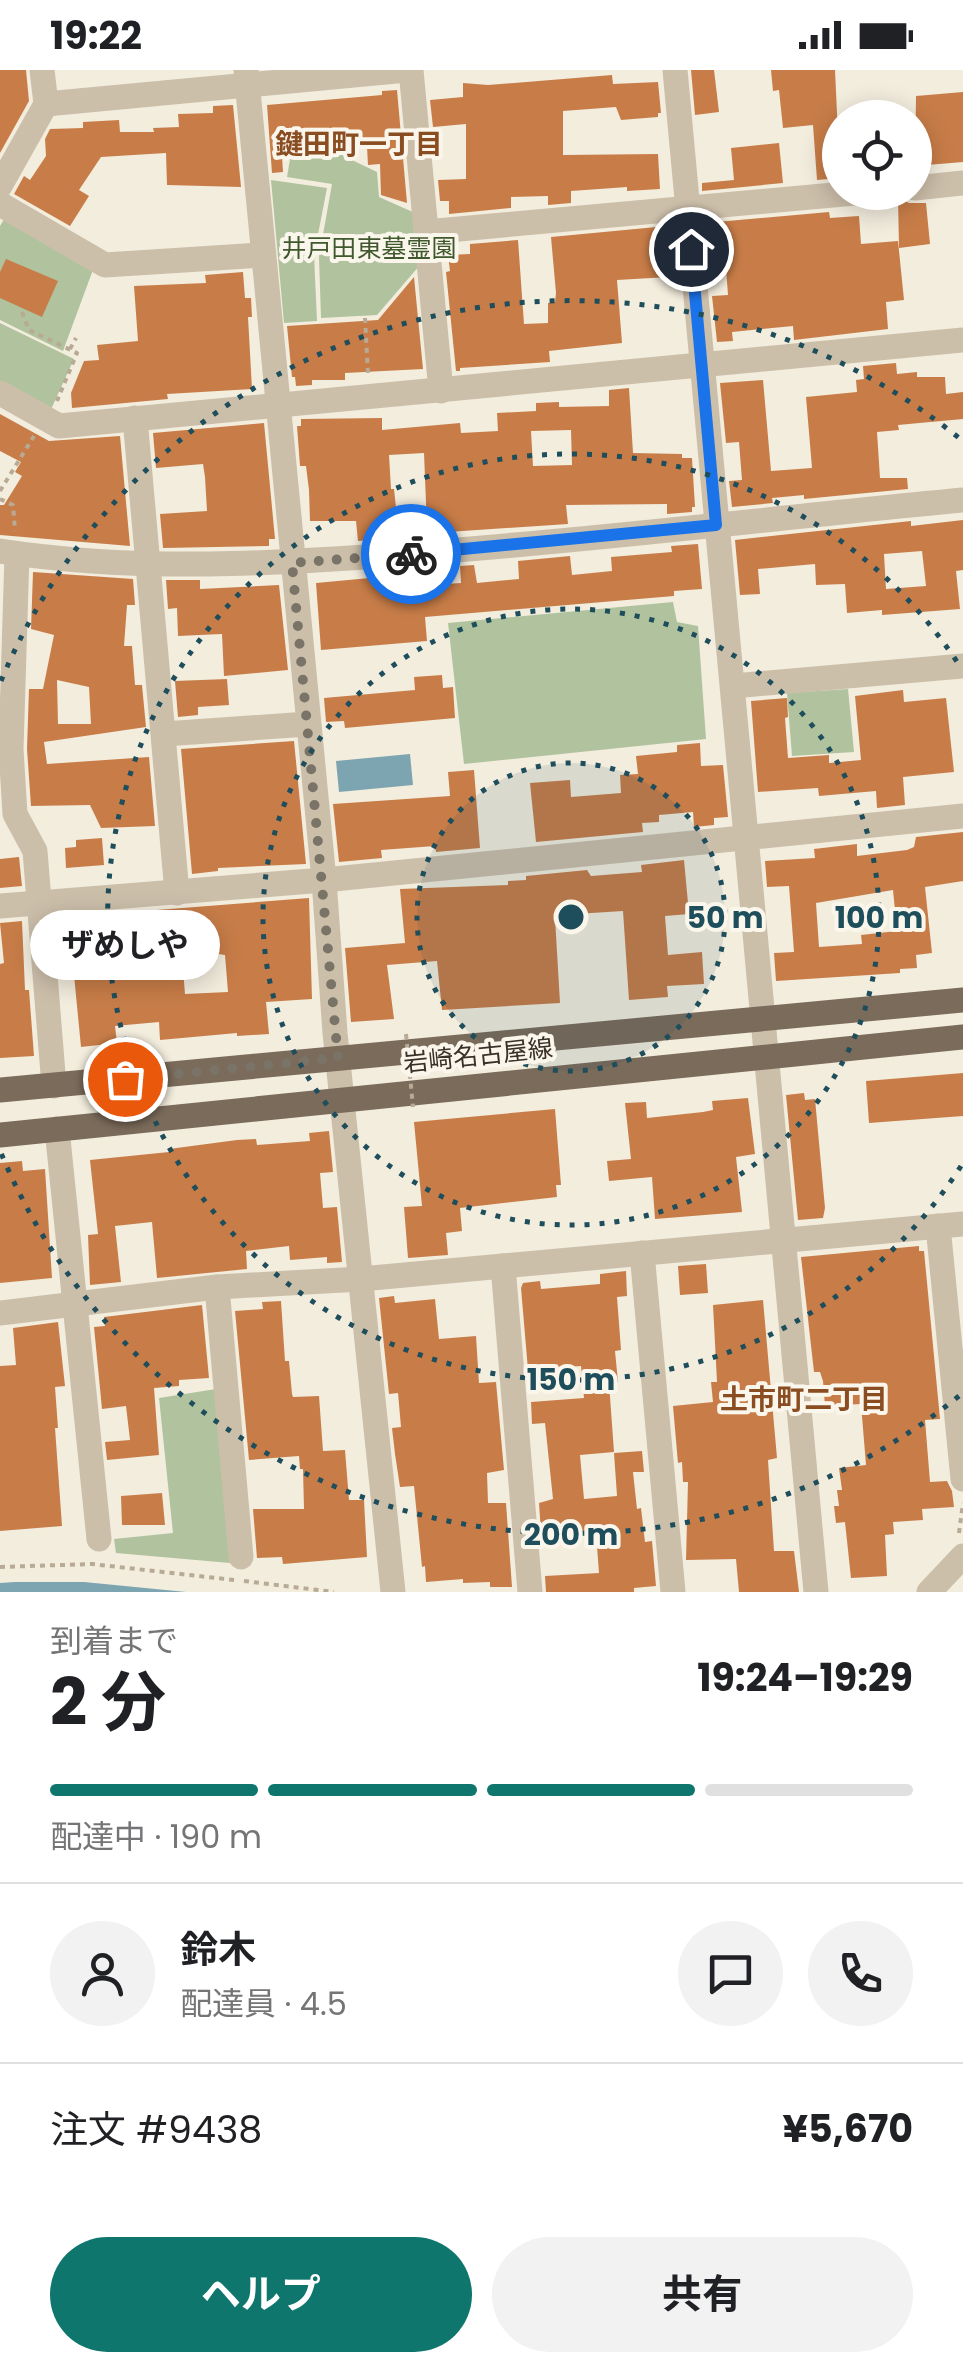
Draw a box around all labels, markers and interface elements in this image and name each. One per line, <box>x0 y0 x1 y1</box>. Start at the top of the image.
text: 19:22 <box>50 9 142 62</box>
map controls <box>822 100 932 210</box>
button: locate <box>822 100 932 210</box>
district label: 鍵田町一丁目 <box>275 125 443 164</box>
pin <box>649 207 734 292</box>
icon: home <box>664 222 719 277</box>
park label: 井戸田東墓霊園 <box>281 231 457 266</box>
courier <box>361 504 461 604</box>
icon: bike <box>384 527 439 582</box>
text: 50 m <box>686 896 764 939</box>
text: 100 m <box>835 896 923 939</box>
centre of rings <box>553 899 589 935</box>
callout: ザめしや <box>30 909 220 979</box>
text: ザめしや <box>61 922 189 967</box>
street label: 岩崎名古屋線 <box>402 1030 554 1081</box>
pin <box>83 1037 168 1122</box>
icon: bag <box>98 1052 153 1107</box>
text: 150 m <box>527 1358 615 1401</box>
district label: 土市町二丁目 <box>720 1380 888 1419</box>
text: 200 m <box>524 1513 618 1556</box>
text: 到着まで <box>50 1618 178 1663</box>
text: 19:24–19:29 <box>697 1651 913 1704</box>
text: 2 分 <box>50 1657 166 1748</box>
text: 配達中 · 190 m <box>50 1814 262 1859</box>
button: person <box>50 1921 155 2026</box>
button: chat <box>678 1921 783 2026</box>
button: phone <box>808 1921 913 2026</box>
text: 鈴木 <box>180 1923 256 1976</box>
text: 配達員 · 4.5 <box>180 1981 347 2026</box>
text: ¥5,670 <box>783 2102 913 2155</box>
text: 注文 #9438 <box>50 2103 262 2156</box>
button: ヘルプ <box>50 2237 472 2352</box>
button: 共有 <box>492 2237 913 2352</box>

